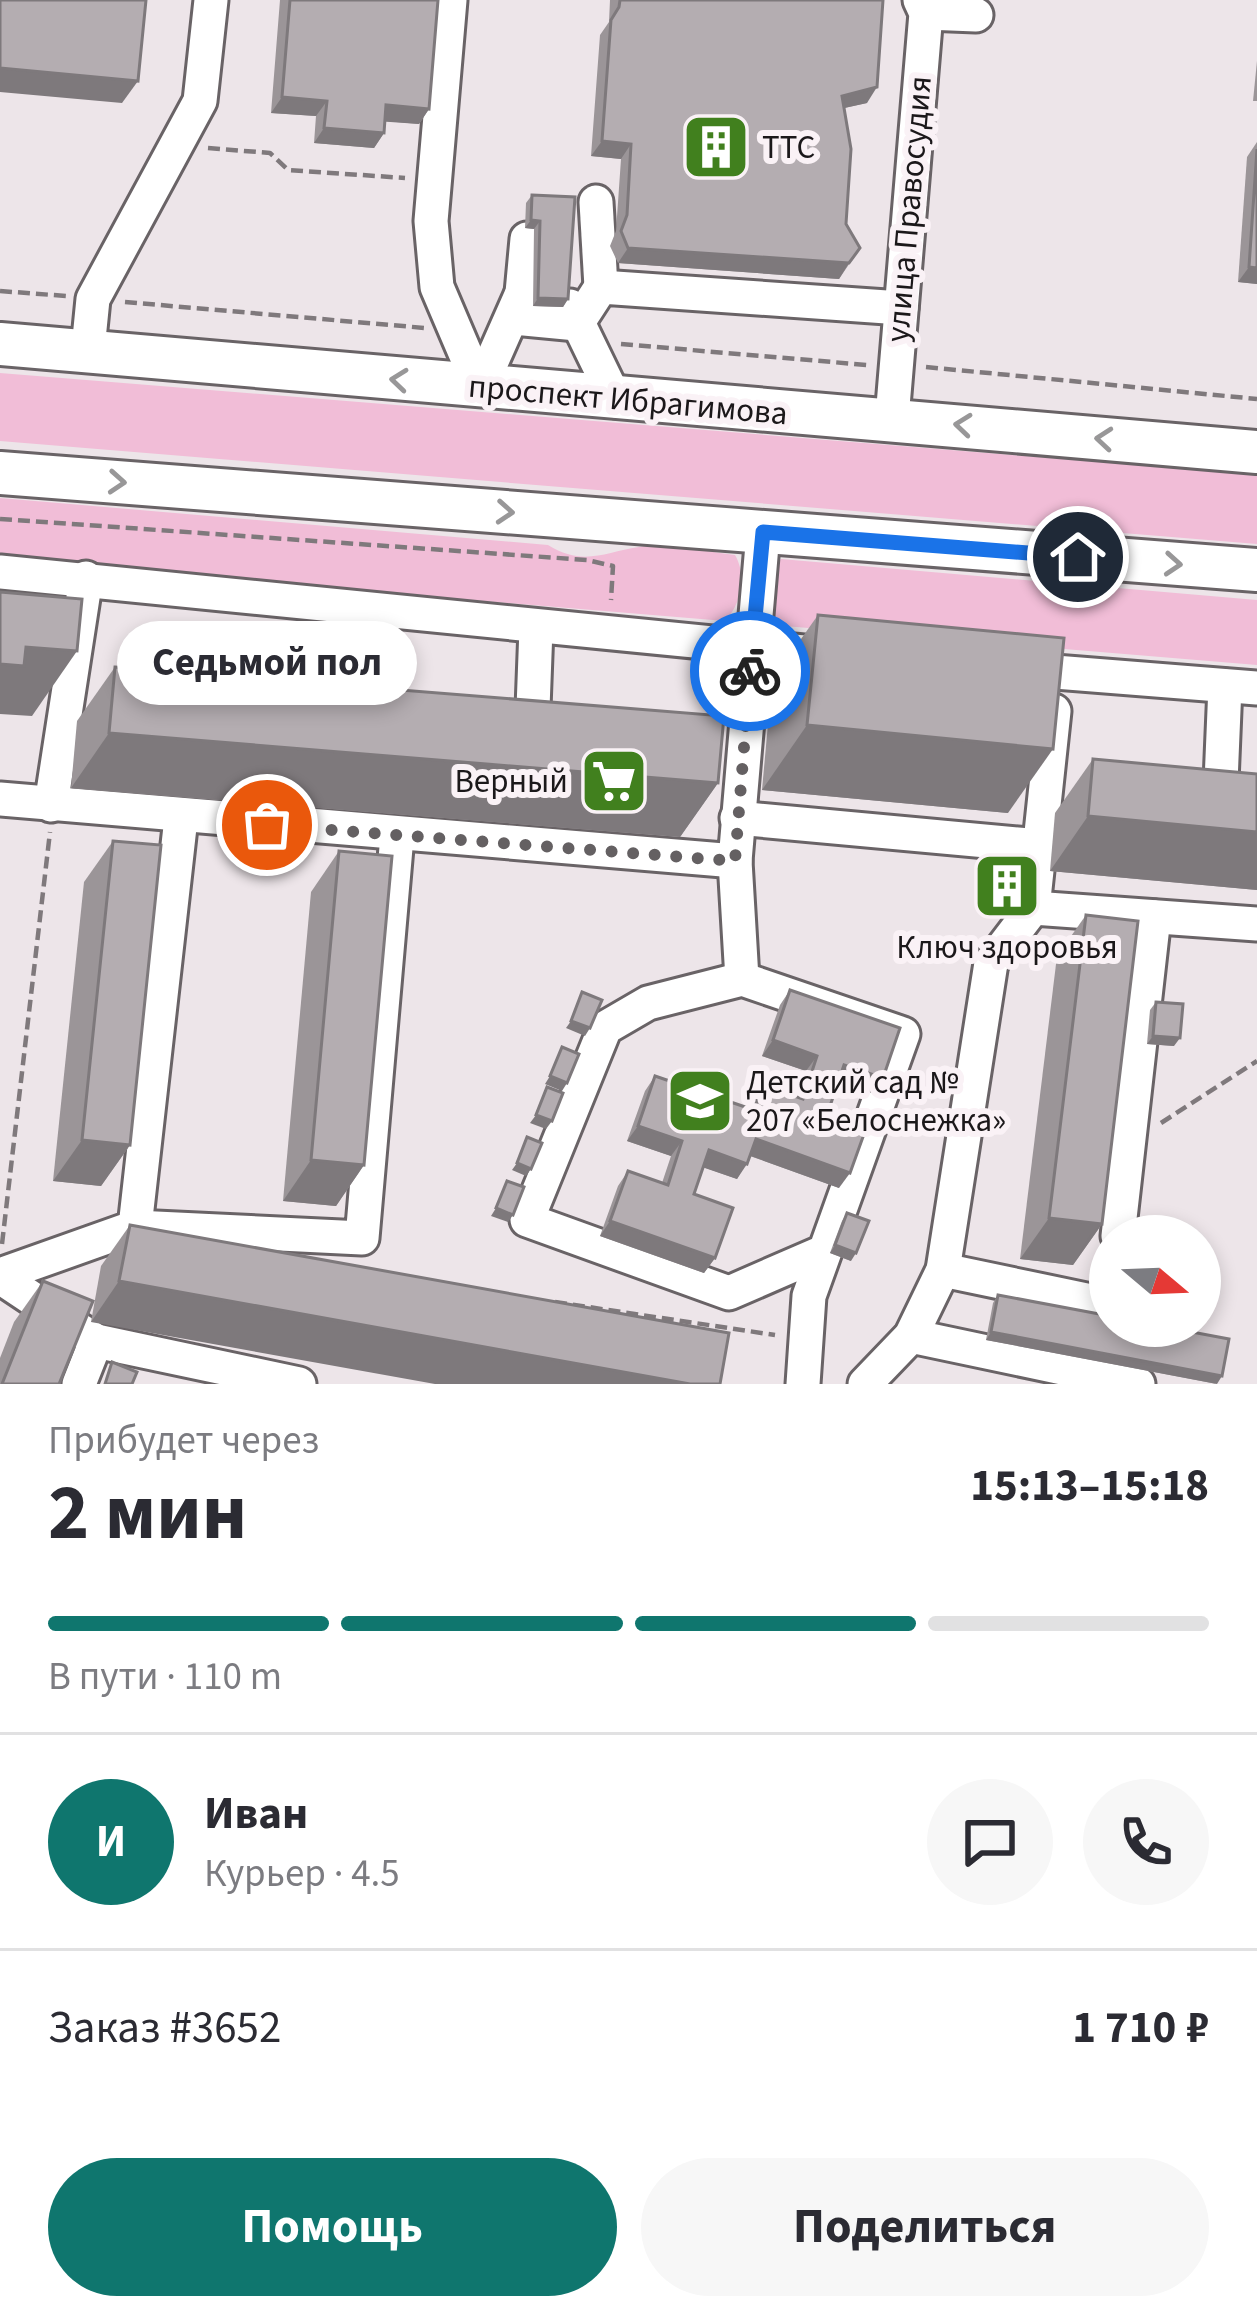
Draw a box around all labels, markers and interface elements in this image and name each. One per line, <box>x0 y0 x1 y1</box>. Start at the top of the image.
street label: улица Правосудия <box>874 74 944 344</box>
building icon: ТТС <box>681 112 751 182</box>
place label: ТТС <box>762 124 815 171</box>
street label: проспект Ибрагимова <box>466 363 790 437</box>
one-way arrow <box>389 368 408 393</box>
one-way arrow <box>953 413 972 438</box>
one-way arrow <box>1094 427 1113 452</box>
one-way arrow <box>108 468 127 494</box>
one-way arrow <box>496 499 515 525</box>
pin <box>1027 506 1129 608</box>
icon: home <box>1045 524 1111 590</box>
one-way arrow <box>1164 551 1183 576</box>
courier <box>690 611 810 731</box>
callout: Седьмой пол <box>117 621 417 705</box>
text: Седьмой пол <box>152 635 382 691</box>
icon: bike <box>717 638 783 704</box>
supermarket icon: Верный <box>579 746 649 816</box>
place label: Верный <box>454 758 568 805</box>
pin <box>216 774 318 876</box>
icon: bag <box>234 792 300 858</box>
building icon: Ключ здоровья <box>972 851 1042 921</box>
place label: Ключ здоровья <box>896 924 1118 971</box>
place label: Детский сад № 207 «Белоснежка» <box>746 1059 1006 1144</box>
school or university icon: Детский сад № 207 «Белоснежка» <box>665 1066 735 1136</box>
north arrow <box>1089 1215 1221 1347</box>
map controls <box>1089 1215 1221 1347</box>
text: Прибудет через <box>48 1413 319 1469</box>
text: 15:13–15:18 <box>970 1454 1209 1518</box>
text: 2 мин <box>48 1458 247 1569</box>
text: В пути · 110 m <box>48 1649 282 1705</box>
button: chat <box>927 1779 1053 1905</box>
button: phone <box>1083 1779 1209 1905</box>
text: Иван <box>204 1782 308 1846</box>
text: И <box>96 1810 126 1874</box>
text: Курьер · 4.5 <box>204 1846 400 1902</box>
text: Заказ #3652 <box>48 1996 281 2060</box>
text: 1 710 ₽ <box>1072 1996 1209 2060</box>
button: Помощь <box>48 2158 617 2296</box>
button: Поделиться <box>641 2158 1209 2296</box>

